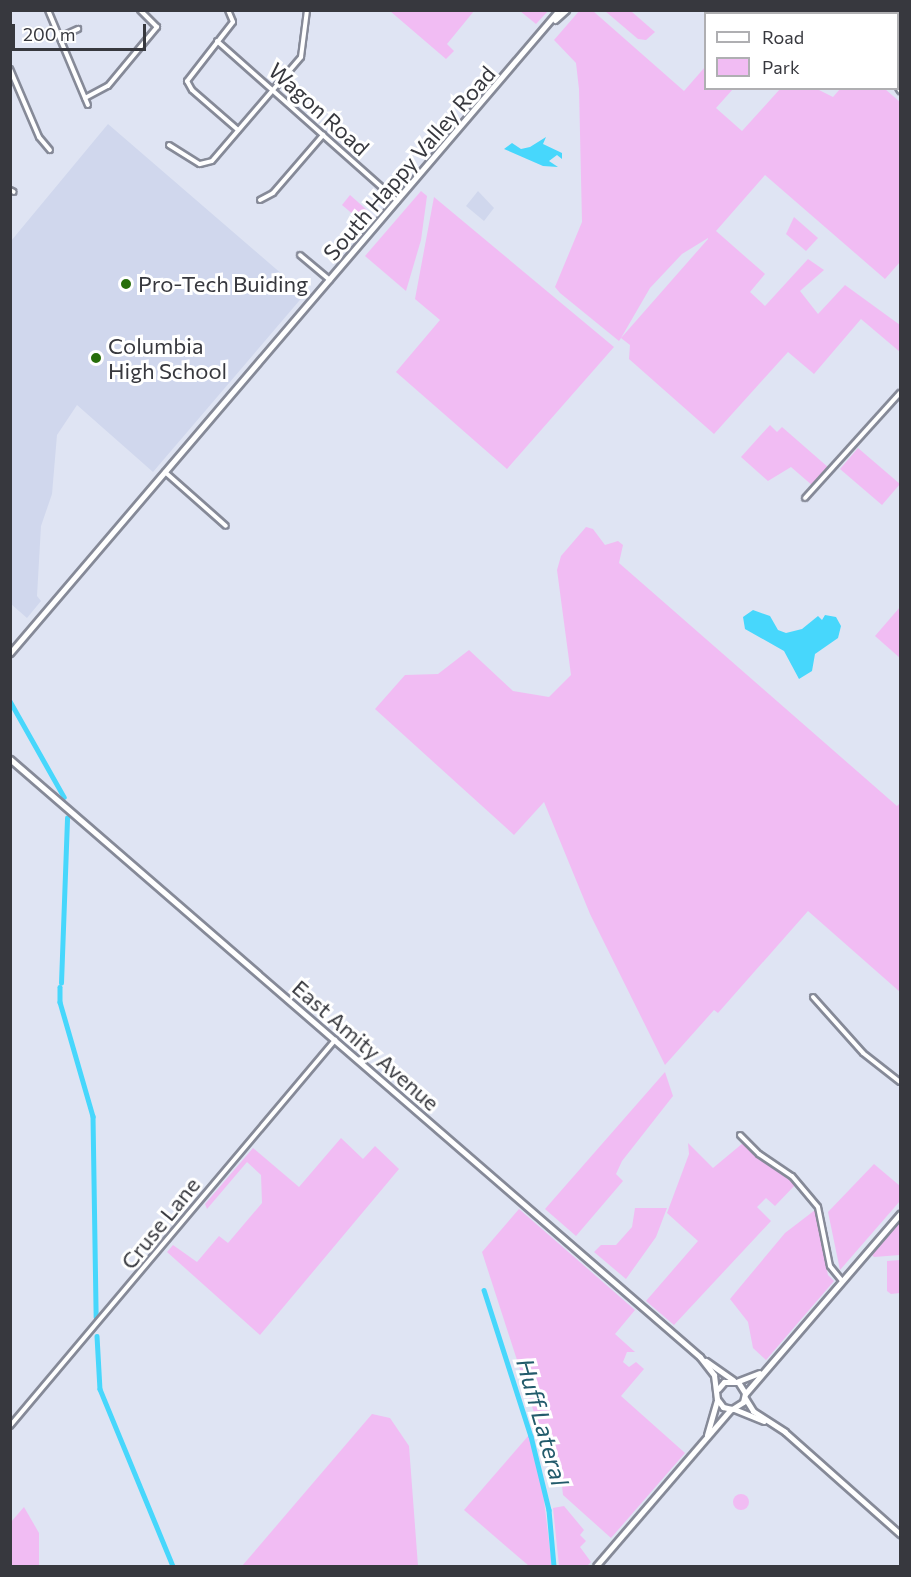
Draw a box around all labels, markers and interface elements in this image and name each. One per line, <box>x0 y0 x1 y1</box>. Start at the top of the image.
scale bar <box>15 12 148 50</box>
legend <box>704 12 899 90</box>
text: 200 m <box>23 23 76 45</box>
text: Road <box>762 26 804 48</box>
text: Park <box>762 56 800 78</box>
street label: Wagon Road <box>263 57 375 161</box>
street label: South Happy Valley Road <box>318 61 500 265</box>
place label: Pro-Tech Buiding <box>138 271 308 297</box>
marker: Pro-Tech Buiding <box>119 277 133 291</box>
place label: Columbia High School <box>108 332 227 384</box>
marker: Columbia High School <box>89 351 103 365</box>
street label: East Amity Avenue <box>287 974 445 1116</box>
street label: Cruse Lane <box>115 1172 205 1274</box>
water label: Huff Lateral <box>511 1355 575 1489</box>

